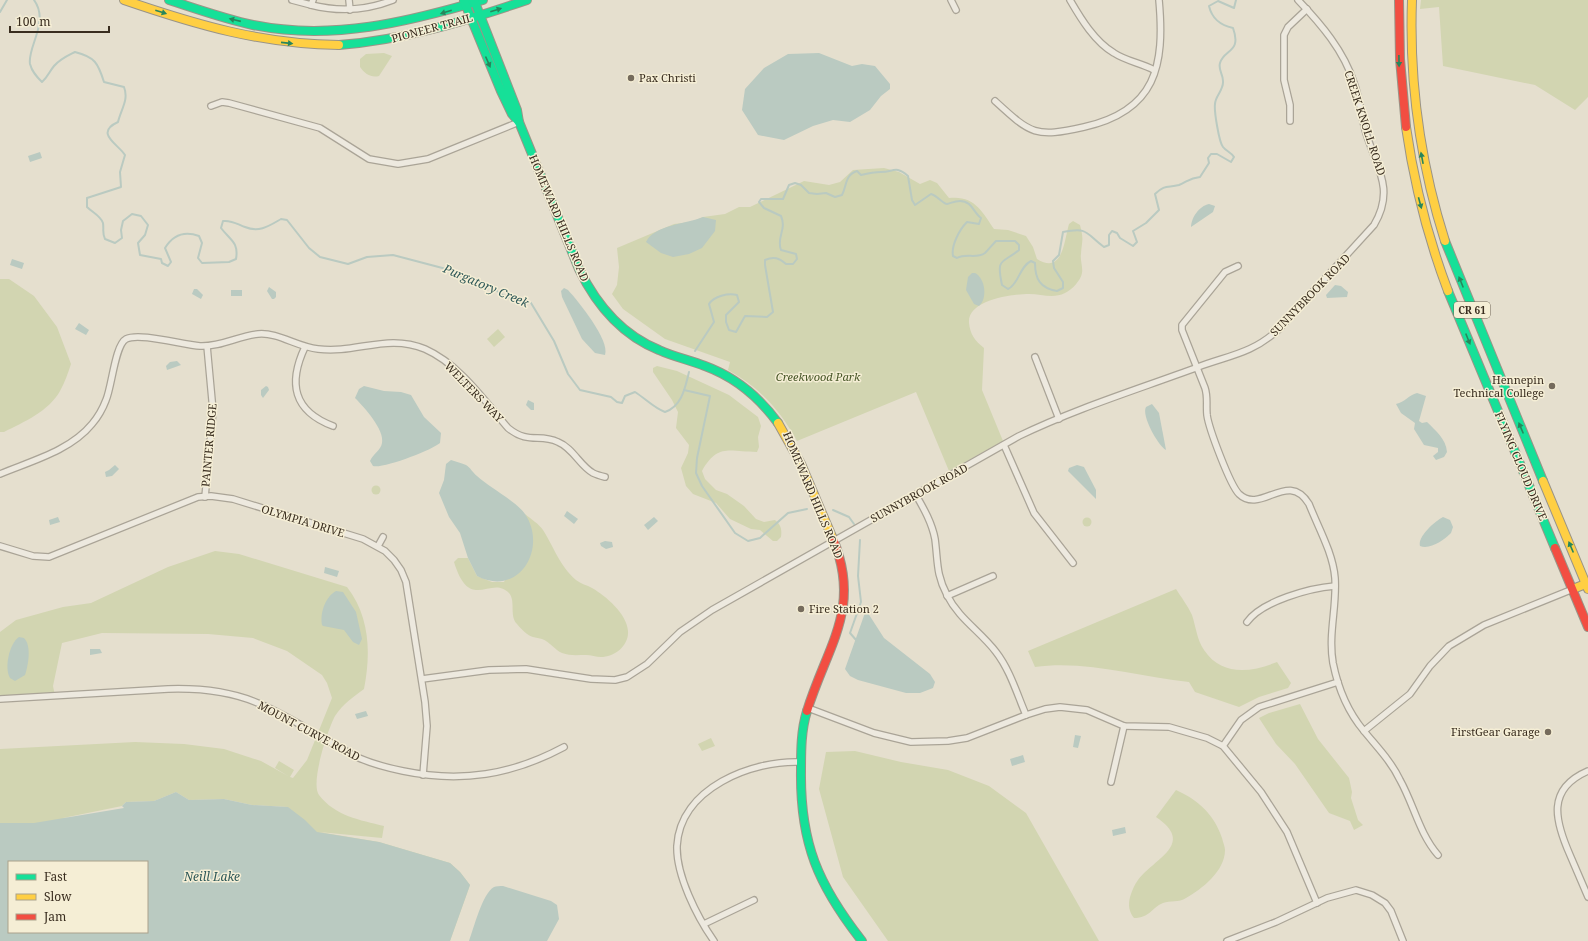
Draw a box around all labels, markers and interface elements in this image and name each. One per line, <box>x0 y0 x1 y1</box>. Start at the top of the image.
one-way arrow <box>491 7 503 13</box>
scale bar <box>10 8 109 34</box>
one-way arrow <box>155 9 167 15</box>
street label: PIONEER TRAIL <box>390 9 474 46</box>
one-way arrow <box>439 9 451 15</box>
text: 100 m <box>16 13 51 30</box>
one-way arrow <box>228 17 240 23</box>
one-way arrow <box>281 39 293 46</box>
one-way arrow <box>1396 55 1402 68</box>
one-way arrow <box>486 57 492 69</box>
street label: CREEK KNOLL ROAD <box>1341 68 1390 177</box>
place label: Pax Christi <box>639 70 696 85</box>
marker: Pax Christi <box>626 73 636 83</box>
street label: HOMEWARD HILLS ROAD <box>526 152 593 284</box>
one-way arrow <box>1419 152 1425 164</box>
one-way arrow <box>1418 197 1424 210</box>
street label: SUNNYBROOK ROAD <box>1266 250 1353 339</box>
water label: Purgatory Creek <box>440 259 533 312</box>
one-way arrow <box>1457 275 1463 287</box>
road number: CR 61 <box>1454 302 1490 318</box>
one-way arrow <box>1465 334 1471 345</box>
street label: WELTERS WAY <box>442 358 507 425</box>
park label: Creekwood Park <box>776 369 861 384</box>
place label: Hennepin Technical College <box>1453 372 1544 400</box>
marker: Hennepin Technical College <box>1547 381 1557 391</box>
street label: PAINTER RIDGE <box>197 402 220 487</box>
street label: FLYING CLOUD DRIVE <box>1492 409 1551 523</box>
one-way arrow <box>1518 422 1524 433</box>
street label: HOMEWARD HILLS ROAD <box>780 429 847 561</box>
street label: SUNNYBROOK ROAD <box>867 460 970 526</box>
street label: OLYMPIA DRIVE <box>260 501 347 540</box>
one-way arrow <box>1568 542 1574 553</box>
place label: Fire Station 2 <box>809 601 879 616</box>
marker: Fire Station 2 <box>796 604 806 614</box>
street label: MOUNT CURVE ROAD <box>256 697 363 764</box>
place label: FirstGear Garage <box>1451 724 1540 739</box>
marker: FirstGear Garage <box>1543 727 1553 737</box>
legend <box>8 861 148 933</box>
text: Fast <box>44 868 67 885</box>
water label: Neill Lake <box>183 868 240 885</box>
text: Slow <box>44 888 72 905</box>
text: Jam <box>43 908 66 925</box>

